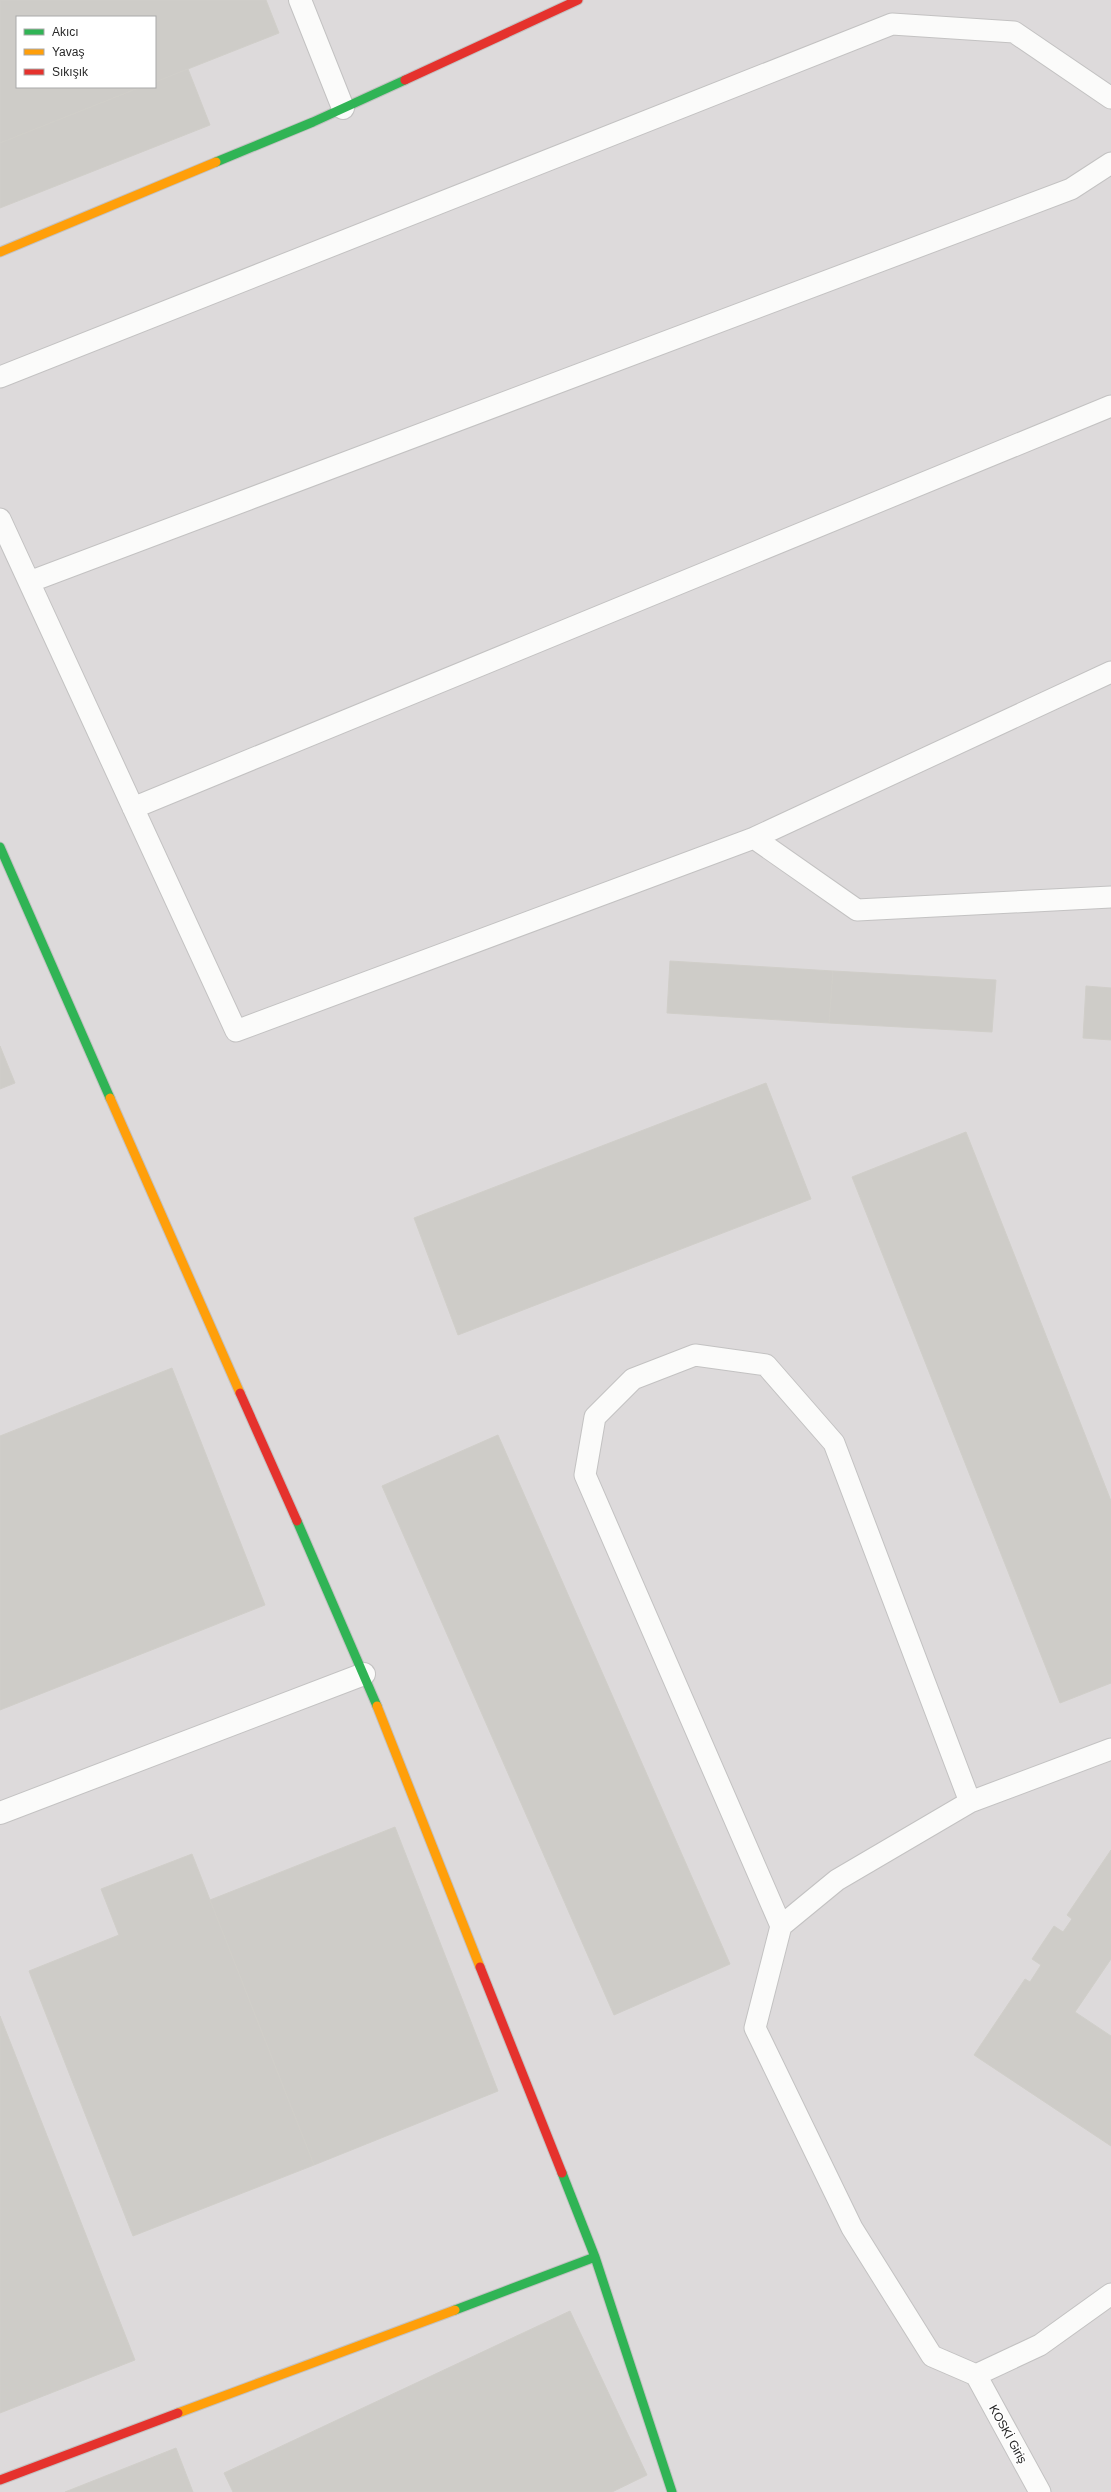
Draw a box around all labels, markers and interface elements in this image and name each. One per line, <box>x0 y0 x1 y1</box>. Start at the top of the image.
legend <box>16 16 156 88</box>
text: Akıcı <box>52 25 79 39</box>
text: Yavaş <box>52 45 84 59</box>
text: Sıkışık <box>52 65 89 79</box>
street label: KOSKİ Giriş <box>986 2402 1030 2466</box>

